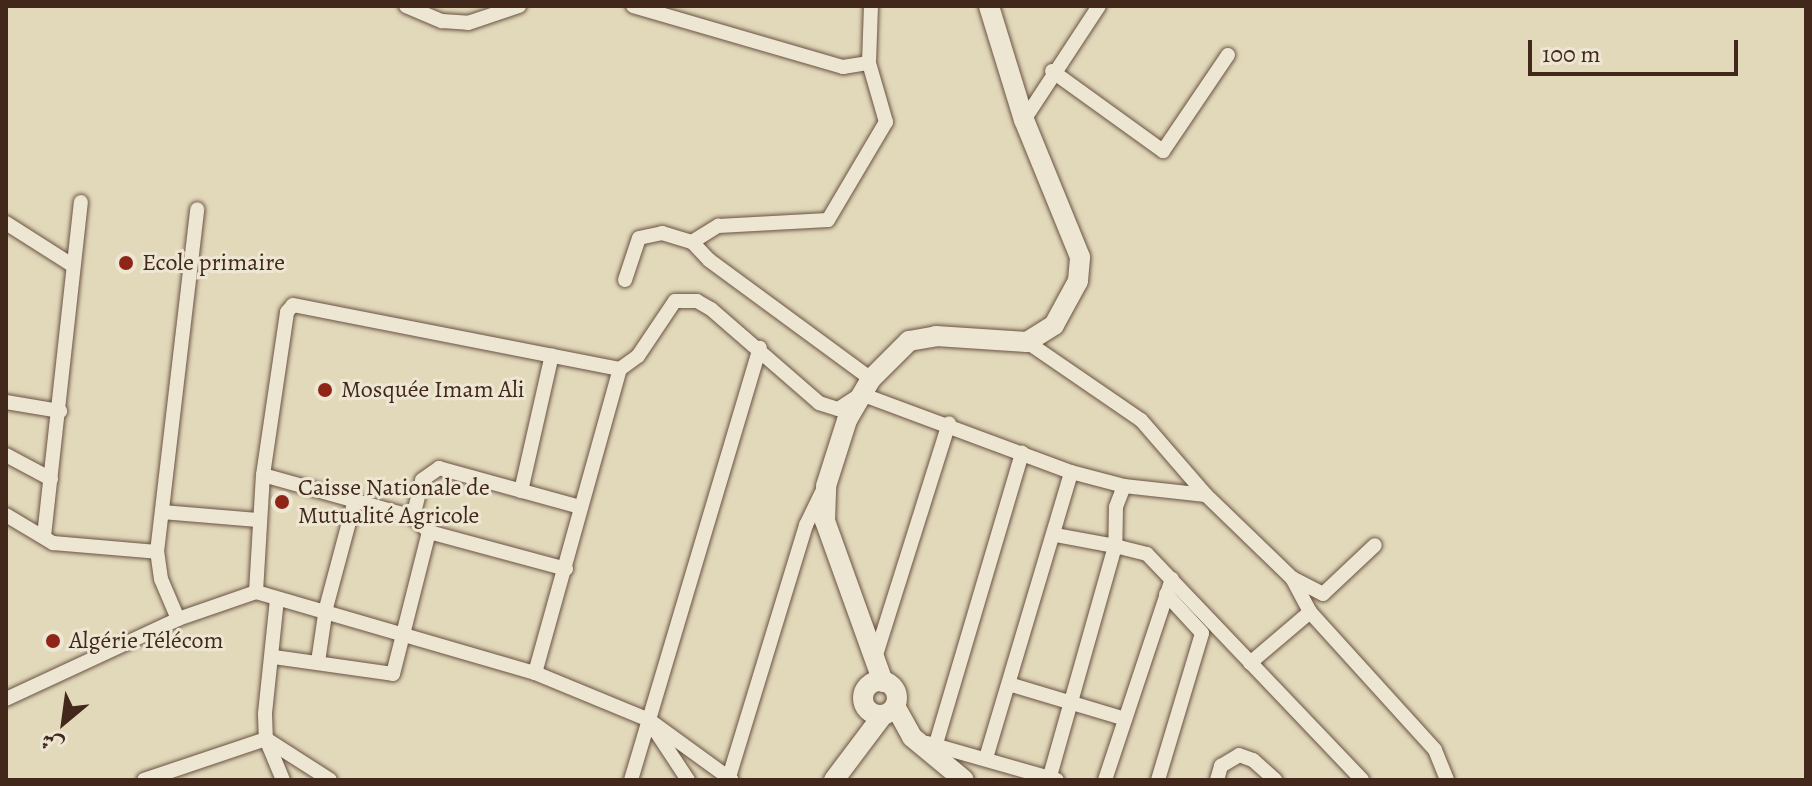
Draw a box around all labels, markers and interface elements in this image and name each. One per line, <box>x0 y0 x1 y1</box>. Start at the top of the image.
scale bar <box>1532 24 1742 74</box>
text: 100 m <box>1542 38 1601 70</box>
place label: Ecole primaire <box>142 249 285 277</box>
marker: Ecole primaire <box>117 254 135 272</box>
place label: Mosquée Imam Ali <box>341 376 525 404</box>
marker: Mosquée Imam Ali <box>316 381 334 399</box>
place label: Caisse Nationale de Mutualité Agricole <box>298 474 490 530</box>
marker: Caisse Nationale de Mutualité Agricole <box>273 493 291 511</box>
place label: Algérie Télécom <box>69 627 223 655</box>
marker: Algérie Télécom <box>44 632 62 650</box>
north arrow <box>24 682 104 762</box>
text: ش <box>36 725 69 761</box>

